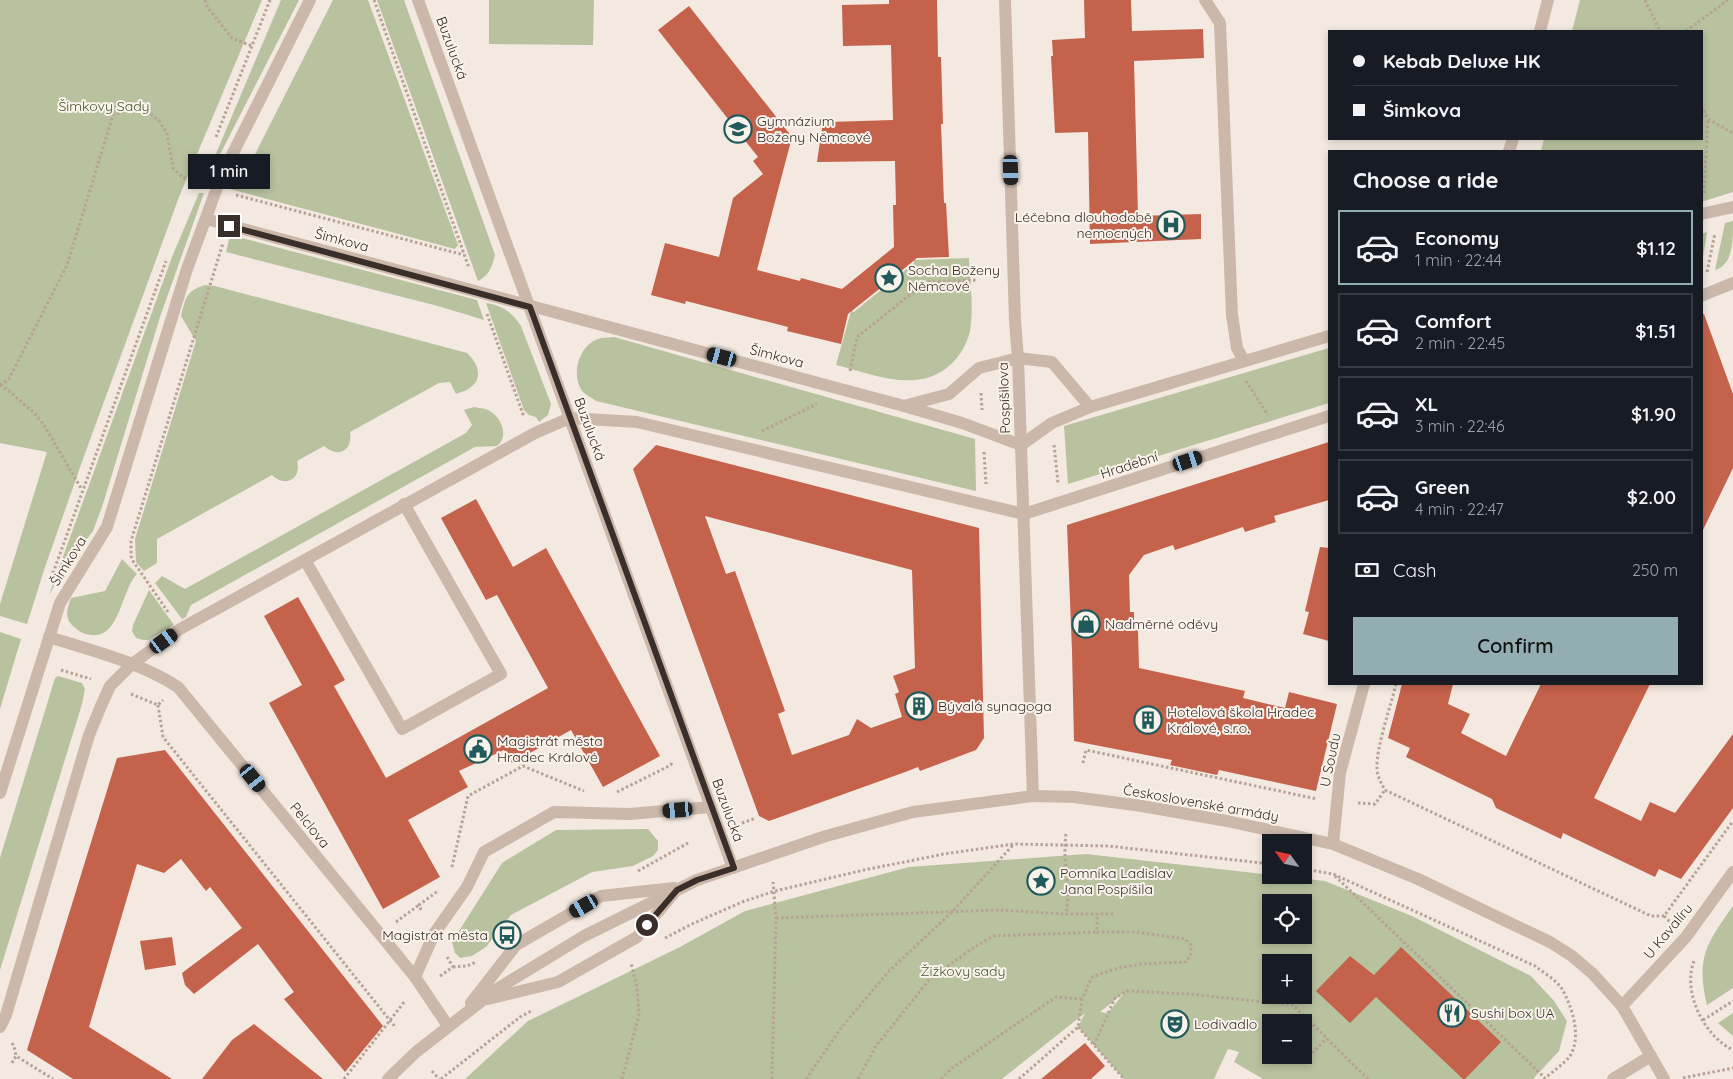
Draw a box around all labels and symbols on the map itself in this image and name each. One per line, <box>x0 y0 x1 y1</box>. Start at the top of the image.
street label: Buzulucká <box>432 14 472 82</box>
park label: Šimkovy Sady <box>58 97 150 115</box>
place label: Gymnázium Boženy Němcové <box>757 112 871 146</box>
school or university icon: Gymnázium Boženy Němcové <box>723 114 753 144</box>
callout: 1 min <box>188 154 270 188</box>
car <box>1002 155 1019 185</box>
place label: Léčebna dlouhodobě nemocných <box>1015 208 1152 242</box>
hospital icon: Léčebna dlouhodobě nemocných <box>1156 210 1186 240</box>
route end <box>218 215 240 237</box>
street label: Šimkova <box>313 224 371 256</box>
place label: Socha Boženy Němcové <box>908 261 1000 295</box>
place icon: Socha Boženy Němcové <box>874 263 904 293</box>
street label: Šimkova <box>748 340 806 372</box>
car <box>705 346 738 368</box>
street label: Pospíšilova <box>994 362 1014 434</box>
street label: Buzulucká <box>570 395 610 463</box>
street label: Hradební <box>1098 447 1160 483</box>
car <box>1171 449 1204 473</box>
street label: Šimkova <box>46 533 90 589</box>
shop icon: Nadměrné oděvy <box>1071 609 1101 639</box>
place label: Nadměrné oděvy <box>1105 615 1218 633</box>
car <box>147 626 180 656</box>
building icon: Bývalá synagoga <box>904 691 934 721</box>
place label: Bývalá synagoga <box>938 697 1052 715</box>
place label: Hotelová škola Hradec Králové, s.r.o. <box>1167 703 1314 737</box>
building icon: Hotelová škola Hradec Králové, s.r.o. <box>1133 705 1163 735</box>
street label: U Soudu <box>1316 731 1344 789</box>
place label: Magistrát města Hradec Králové <box>497 732 603 766</box>
public building icon: Magistrát města Hradec Králové <box>463 734 493 764</box>
car <box>237 762 268 794</box>
street label: Buzulucká <box>708 776 748 844</box>
street label: Československé armády <box>1122 780 1280 826</box>
street label: Pelclova <box>286 798 334 852</box>
car <box>662 801 693 819</box>
north arrow <box>1262 834 1312 884</box>
place label: Pomníka Ladislav Jana Pospíšila <box>1060 864 1173 898</box>
place icon: Pomníka Ladislav Jana Pospíšila <box>1026 866 1056 896</box>
car <box>567 892 600 920</box>
street label: U Kavalíru <box>1640 900 1696 962</box>
route start <box>636 914 658 936</box>
bus stop icon: Magistrát města <box>492 920 522 950</box>
place label: Magistrát města <box>382 926 488 944</box>
park label: Žižkovy sady <box>920 962 1006 980</box>
restaurant icon: Sushi box UA <box>1437 998 1467 1028</box>
place label: Sushi box UA <box>1471 1004 1554 1022</box>
theatre icon: Lodivadlo <box>1160 1009 1190 1039</box>
place label: Lodivadlo <box>1194 1015 1257 1033</box>

